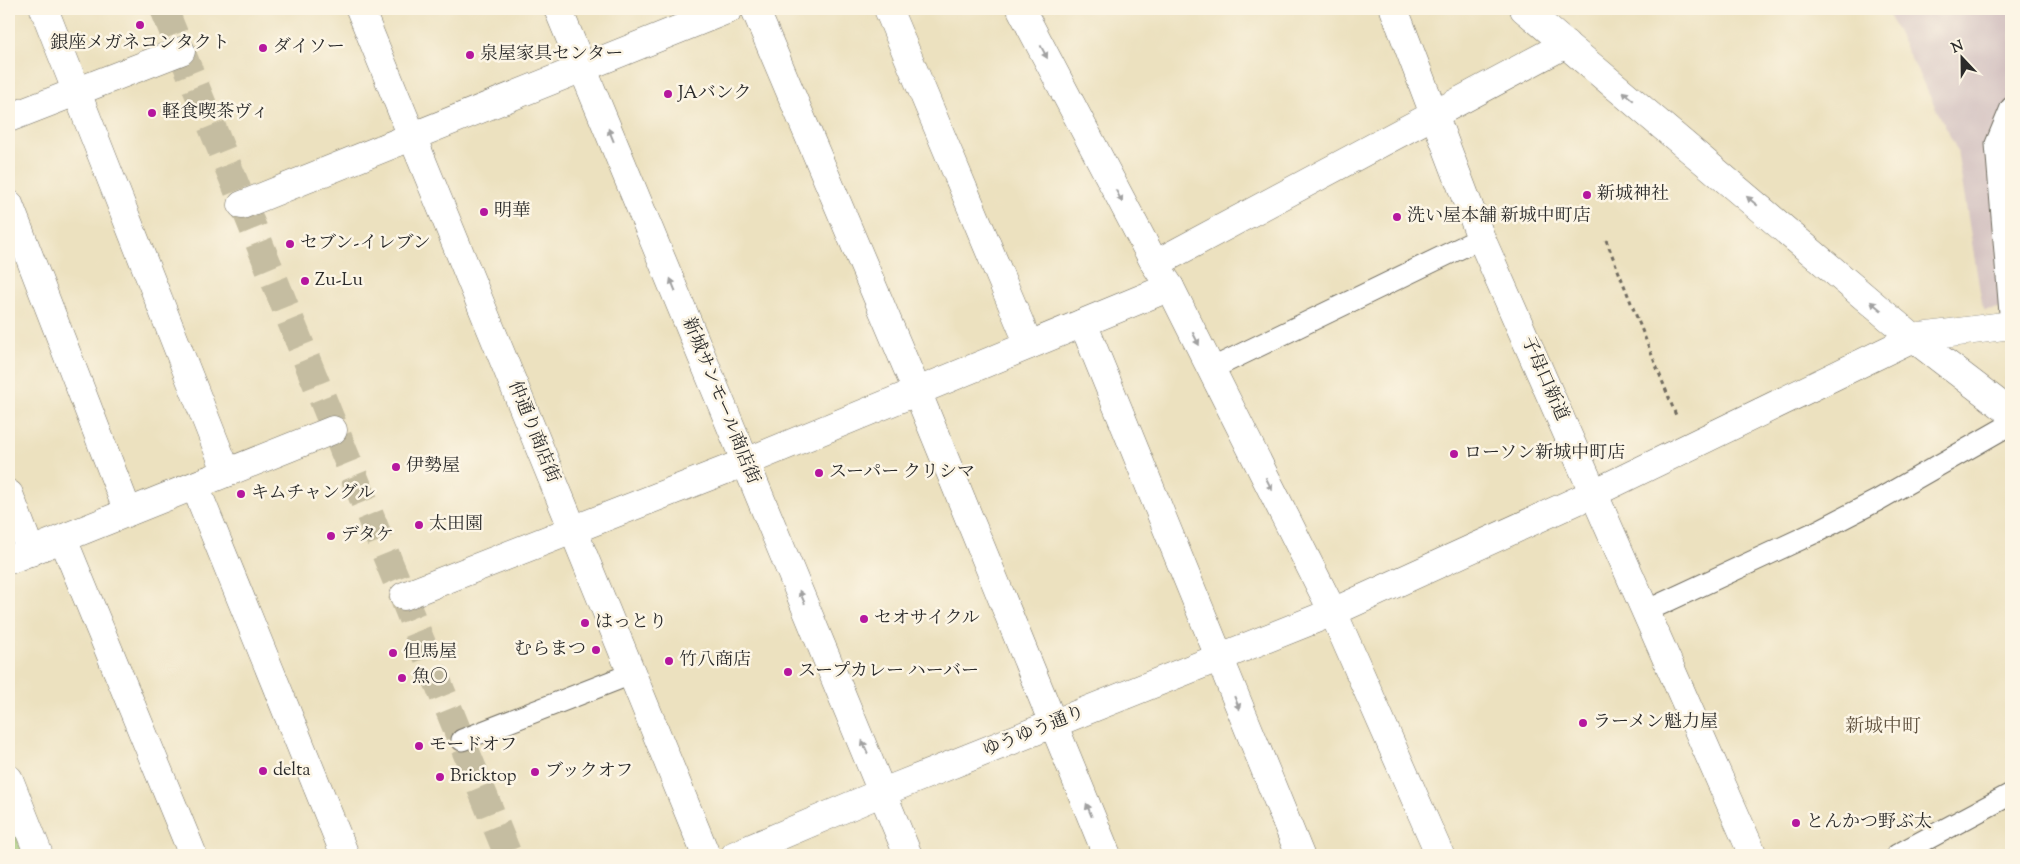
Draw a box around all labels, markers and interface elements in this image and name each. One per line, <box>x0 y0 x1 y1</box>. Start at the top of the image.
marker: 銀座メガネコンタクト <box>134 19 146 31</box>
place label: 銀座メガネコンタクト <box>50 31 230 57</box>
north arrow <box>1938 32 1988 82</box>
place label: ダイソー <box>273 35 345 61</box>
text: N <box>1949 36 1967 59</box>
marker: ダイソー <box>257 42 269 54</box>
place label: 泉屋家具センター <box>480 42 623 68</box>
one-way arrow <box>1039 45 1048 59</box>
marker: 泉屋家具センター <box>464 49 476 61</box>
place label: JAバンク <box>677 81 751 107</box>
marker: JAバンク <box>662 88 674 100</box>
one-way arrow <box>1622 91 1634 102</box>
place label: 軽食喫茶ヴィ <box>162 100 269 126</box>
marker: 軽食喫茶ヴィ <box>146 107 158 119</box>
one-way arrow <box>606 128 614 142</box>
place label: 新城神社 <box>1597 182 1669 208</box>
one-way arrow <box>1115 188 1123 203</box>
marker: 新城神社 <box>1581 189 1593 201</box>
one-way arrow <box>1746 196 1759 207</box>
place label: 明華 <box>494 199 530 225</box>
place label: 洗い屋本舗 新城中町店 <box>1407 204 1591 230</box>
marker: 明華 <box>478 206 490 218</box>
marker: 洗い屋本舗 新城中町店 <box>1391 211 1403 223</box>
place label: セブン-イレブン <box>300 231 431 257</box>
marker: セブン-イレブン <box>284 238 296 250</box>
place label: Zu-Lu <box>315 268 363 294</box>
marker: Zu-Lu <box>299 275 311 287</box>
one-way arrow <box>669 278 676 293</box>
one-way arrow <box>1870 301 1883 312</box>
street label: 新城サンモール商店街 <box>675 314 765 488</box>
one-way arrow <box>1192 332 1200 346</box>
street label: 子母口新道 <box>1514 333 1574 425</box>
street label: 仲通り商店街 <box>501 377 565 487</box>
place label: ローソン新城中町店 <box>1464 441 1625 467</box>
marker: ローソン新城中町店 <box>1448 448 1460 460</box>
place label: 伊勢屋 <box>406 454 460 480</box>
place label: スーパー クリシマ <box>829 460 975 486</box>
marker: 伊勢屋 <box>390 461 402 473</box>
marker: スーパー クリシマ <box>813 467 825 479</box>
one-way arrow <box>1265 477 1273 491</box>
place label: キムチャングル <box>251 481 375 507</box>
marker: キムチャングル <box>235 488 247 500</box>
place label: 太田園 <box>429 512 483 538</box>
marker: 太田園 <box>413 519 425 531</box>
place label: デタケ <box>341 523 394 549</box>
marker: デタケ <box>325 530 337 542</box>
one-way arrow <box>798 589 806 604</box>
place label: セオサイクル <box>874 606 980 632</box>
place label: はっとり <box>595 610 667 636</box>
marker: セオサイクル <box>858 613 870 625</box>
marker: はっとり <box>579 617 591 629</box>
place label: むらまつ <box>514 637 586 663</box>
place label: 但馬屋 <box>403 640 457 666</box>
marker: むらまつ <box>590 644 602 656</box>
marker: 但馬屋 <box>387 647 399 659</box>
place label: 竹八商店 <box>679 648 751 674</box>
marker: 竹八商店 <box>663 655 675 667</box>
place label: スープカレー ハーバー <box>798 659 979 685</box>
place label: 魚○ <box>412 665 448 691</box>
marker: スープカレー ハーバー <box>782 666 794 678</box>
marker: 魚○ <box>396 672 408 684</box>
one-way arrow <box>1233 696 1241 710</box>
street label: ゆうゆう通り <box>979 700 1089 764</box>
place label: ラーメン魁力屋 <box>1593 710 1718 736</box>
district label: 新城中町 <box>1845 714 1921 741</box>
marker: ラーメン魁力屋 <box>1577 717 1589 729</box>
place label: モードオフ <box>429 733 517 759</box>
marker: モードオフ <box>413 740 425 752</box>
one-way arrow <box>860 740 868 754</box>
place label: delta <box>273 758 311 784</box>
place label: ブックオフ <box>545 759 633 785</box>
place label: Bricktop <box>450 764 517 790</box>
marker: delta <box>257 765 269 777</box>
marker: ブックオフ <box>529 766 541 778</box>
marker: Bricktop <box>434 771 446 783</box>
one-way arrow <box>1085 802 1093 817</box>
place label: とんかつ野ぶ太 <box>1806 810 1932 836</box>
marker: とんかつ野ぶ太 <box>1790 817 1802 829</box>

